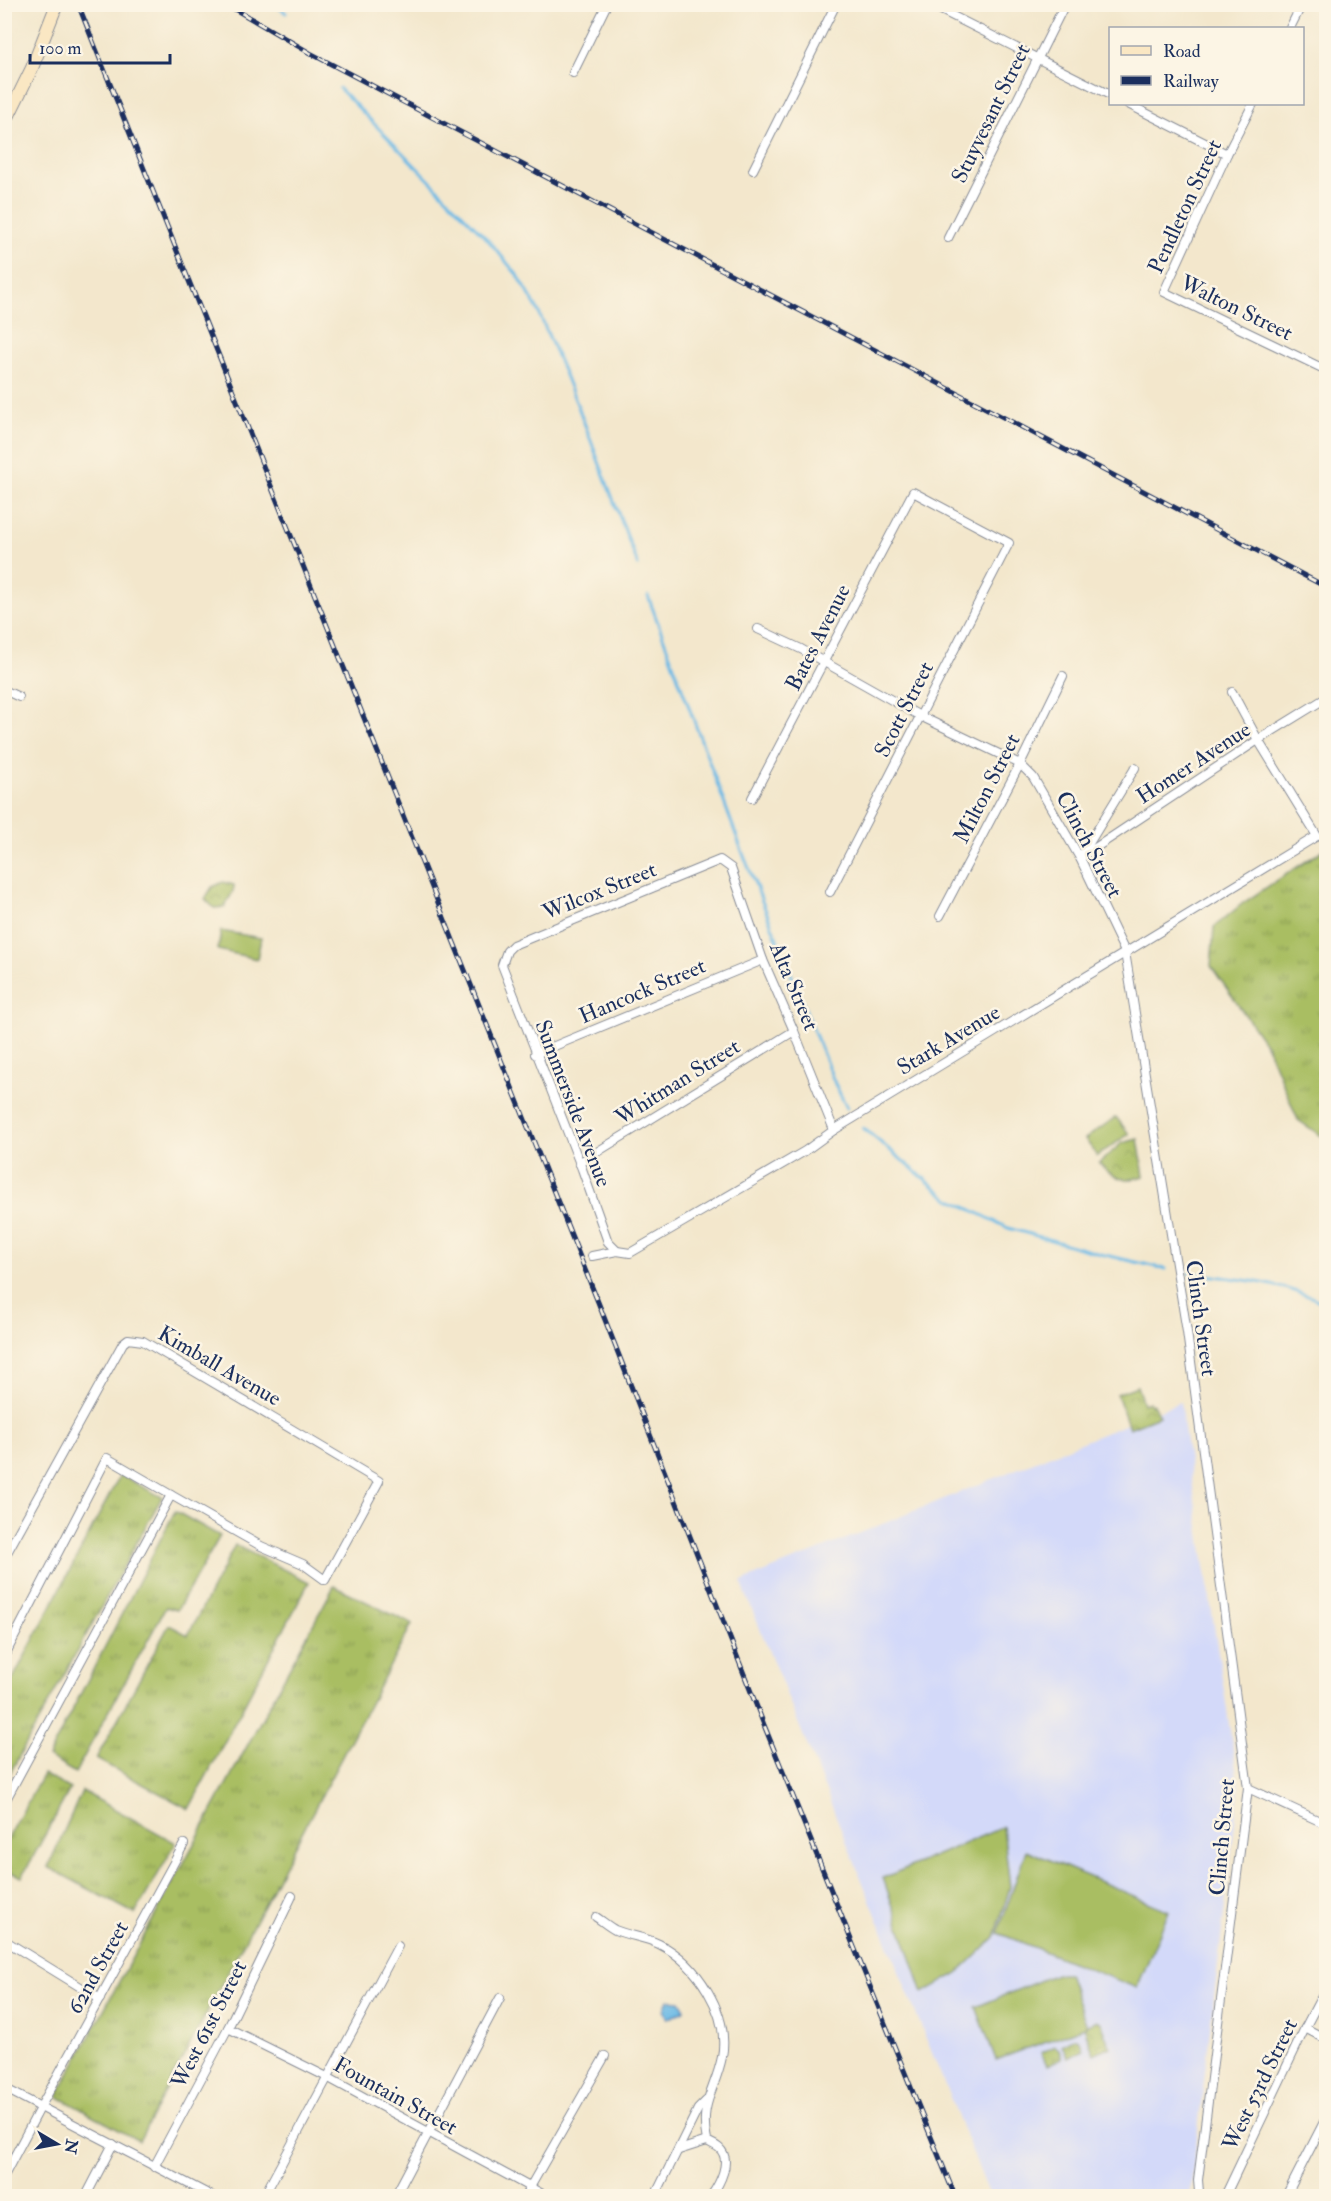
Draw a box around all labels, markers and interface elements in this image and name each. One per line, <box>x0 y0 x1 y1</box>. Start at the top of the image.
scale bar <box>30 27 170 65</box>
legend <box>1109 27 1304 105</box>
text: 100 m <box>39 37 82 60</box>
street label: Stuyvesant Street <box>945 39 1037 188</box>
text: Road <box>1163 40 1201 63</box>
text: Railway <box>1163 70 1220 93</box>
street label: Pendleton Street <box>1142 135 1228 278</box>
street label: Walton Street <box>1175 268 1297 347</box>
street label: Bates Avenue <box>779 580 857 695</box>
street label: Scott Street <box>868 657 940 762</box>
street label: Homer Avenue <box>1131 715 1256 810</box>
street label: Milton Street <box>947 729 1026 848</box>
street label: Clinch Street <box>1049 786 1129 903</box>
street label: Wilcox Street <box>537 855 660 927</box>
street label: Alta Street <box>763 937 825 1035</box>
street label: Hancock Street <box>575 952 710 1030</box>
street label: Stark Avenue <box>892 998 1005 1082</box>
street label: Summerside Avenue <box>528 1016 618 1191</box>
street label: Whitman Street <box>609 1032 745 1132</box>
street label: Clinch Street <box>1179 1258 1223 1378</box>
street label: Kimball Avenue <box>153 1319 286 1412</box>
street label: Clinch Street <box>1203 1778 1241 1897</box>
street label: 62nd Street <box>61 1916 135 2019</box>
street label: West 61st Street <box>164 1956 253 2094</box>
street label: West 53rd Street <box>1215 2014 1304 2156</box>
street label: Fountain Street <box>329 2050 462 2141</box>
north arrow <box>27 2114 87 2174</box>
text: N <box>60 2137 82 2156</box>

